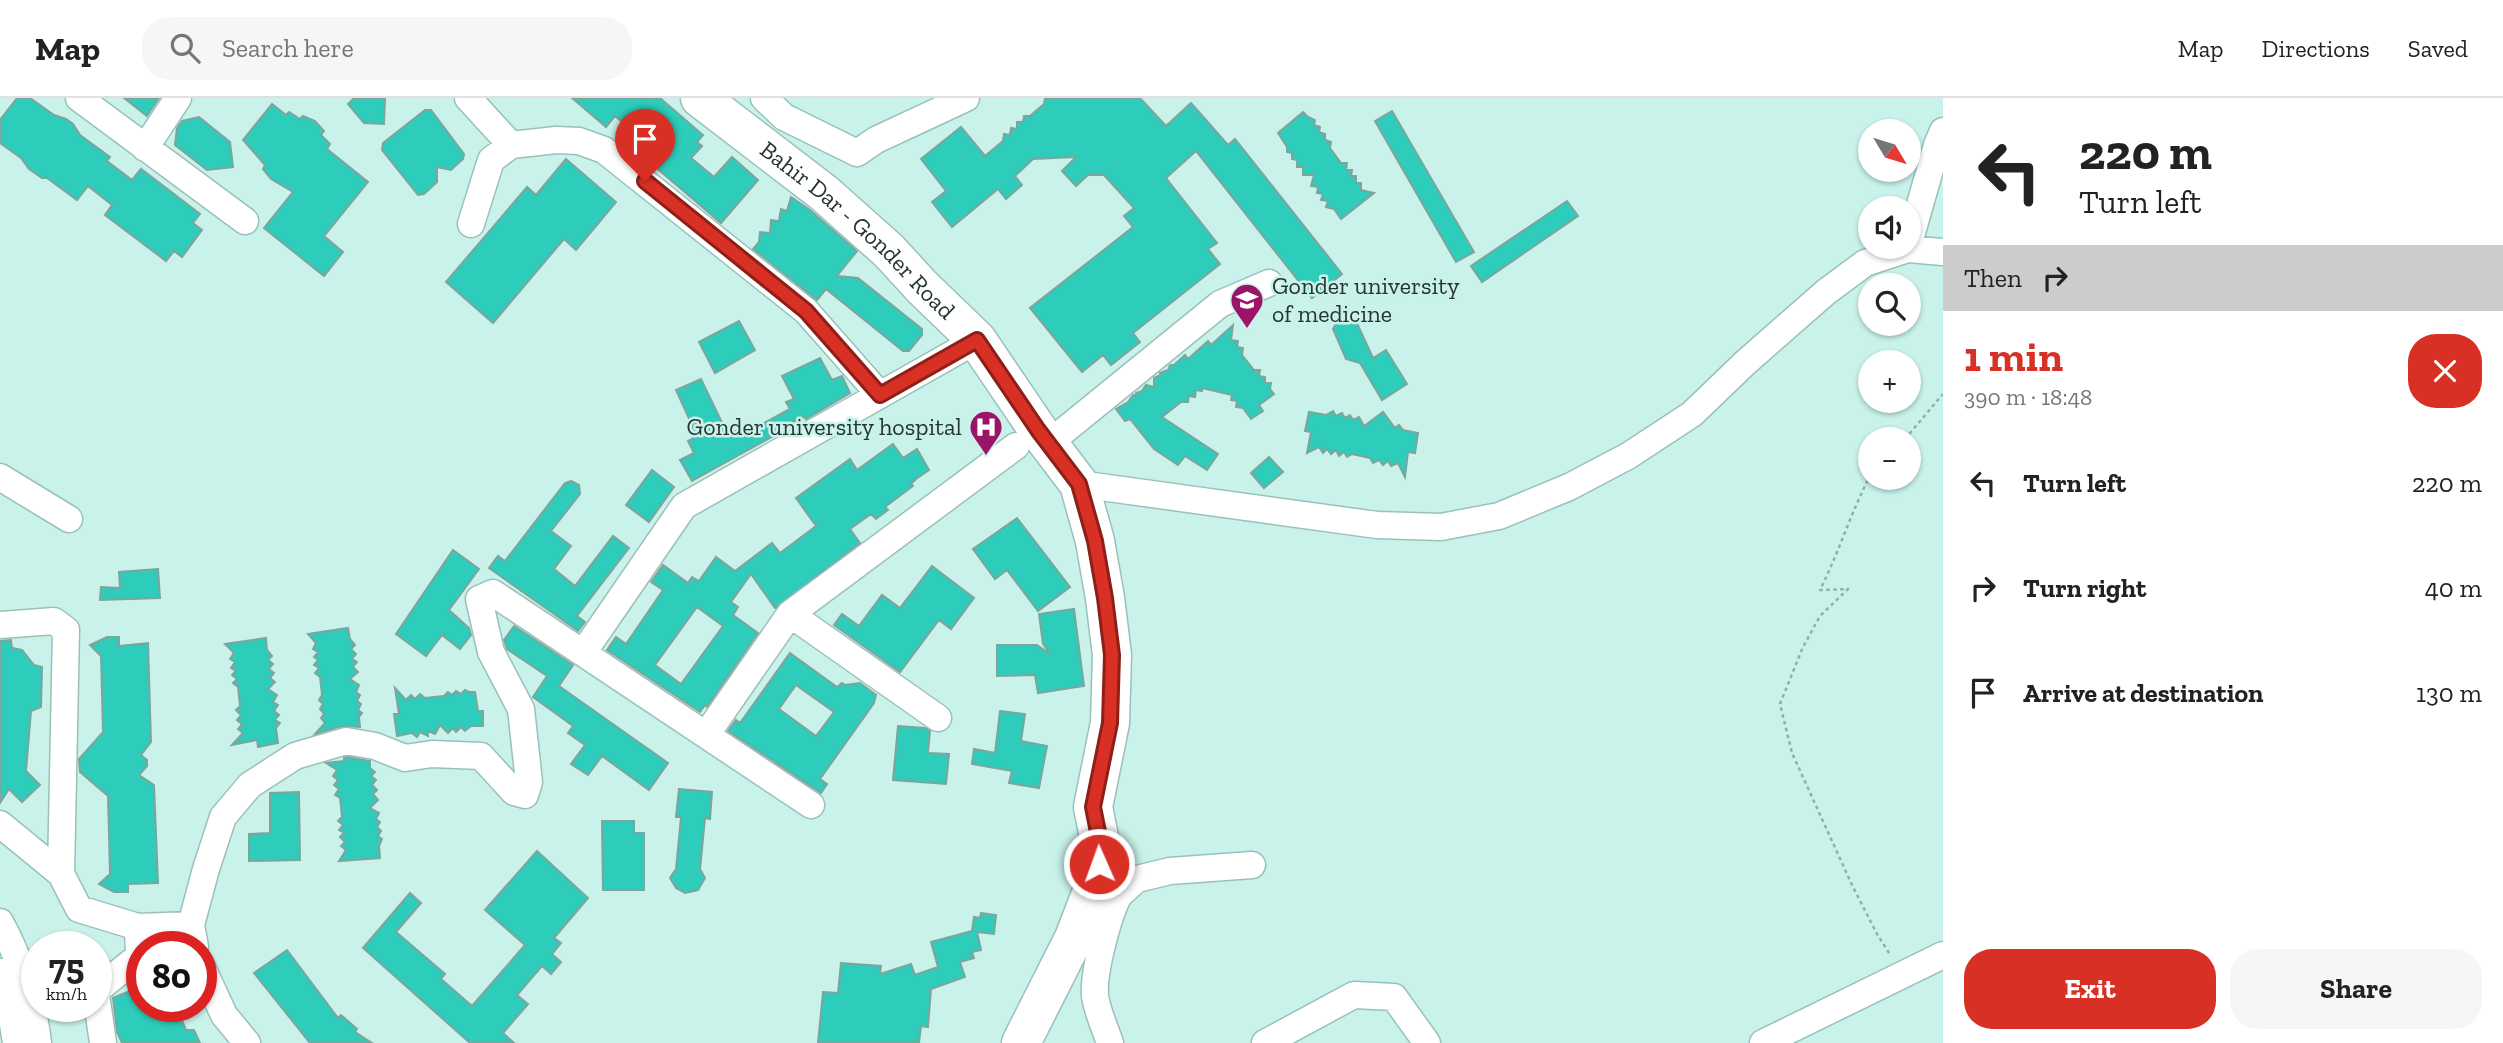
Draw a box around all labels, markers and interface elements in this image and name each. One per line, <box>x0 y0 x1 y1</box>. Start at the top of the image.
search box <box>142 17 632 80</box>
text: Map <box>35 29 100 68</box>
icon: search <box>166 29 204 67</box>
text: Search here <box>222 32 354 64</box>
text: Map <box>2178 34 2224 63</box>
text: Directions <box>2262 34 2370 63</box>
text: Saved <box>2408 34 2468 63</box>
pin <box>615 109 675 181</box>
north arrow <box>1858 119 1922 182</box>
map controls <box>1858 119 1921 490</box>
icon: arrive <box>626 120 664 158</box>
text: 220 m <box>2079 123 2212 182</box>
icon: left <box>1964 126 2055 217</box>
street label: Bahir Dar - Gonder Road <box>755 135 961 325</box>
text: Turn left <box>2079 183 2201 221</box>
button: sound <box>1858 196 1921 259</box>
icon: right <box>2036 259 2074 297</box>
text: Then <box>1964 262 2022 294</box>
place label: Gonder university of medicine <box>1272 271 1460 328</box>
button: search <box>1858 273 1921 336</box>
school or university icon: Gonder university of medicine <box>1228 281 1266 330</box>
text: 1 min <box>1964 331 2063 382</box>
button: close <box>2408 334 2482 408</box>
button: + <box>1858 350 1921 413</box>
text: 390 m · 18:48 <box>1964 383 2092 411</box>
hospital icon: Gonder university hospital <box>967 408 1005 457</box>
place label: Gonder university hospital <box>687 412 962 441</box>
button: − <box>1858 427 1921 490</box>
icon: left <box>1964 464 2002 502</box>
text: Turn left <box>2023 467 2126 499</box>
text: 220 m <box>2412 467 2482 499</box>
icon: right <box>1964 569 2002 607</box>
text: Turn right <box>2023 572 2146 604</box>
text: 40 m <box>2425 572 2482 604</box>
icon: arrive <box>1964 674 2002 712</box>
text: Arrive at destination <box>2023 677 2263 709</box>
text: 130 m <box>2416 677 2482 709</box>
position arrow <box>1062 827 1136 901</box>
speed limit sign: 80 <box>126 931 217 1022</box>
text: 75 <box>49 946 84 988</box>
button: Exit <box>1964 949 2216 1029</box>
button: Share <box>2230 949 2482 1029</box>
text: km/h <box>46 983 87 1005</box>

